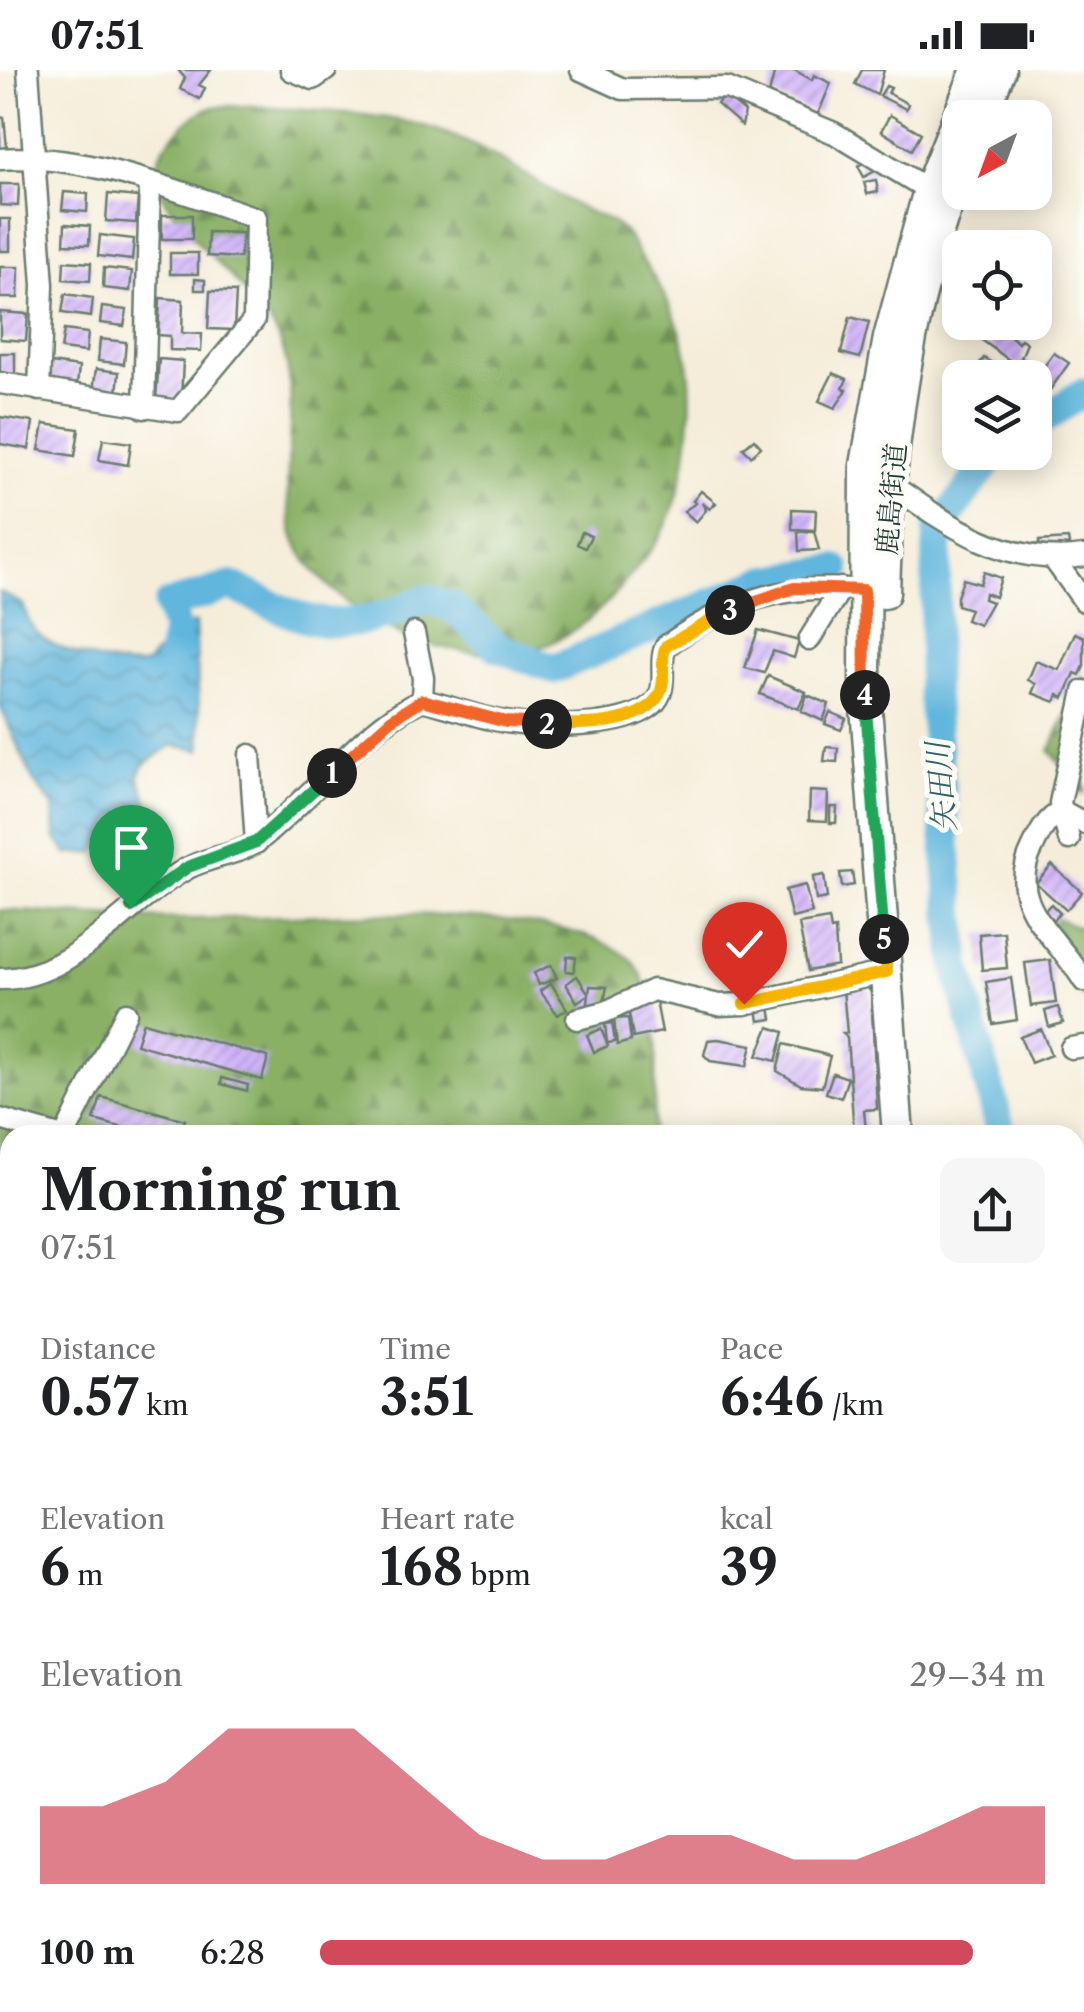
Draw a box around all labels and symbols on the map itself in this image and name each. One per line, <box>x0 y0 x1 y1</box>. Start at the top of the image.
north arrow <box>942 100 1052 210</box>
street label: 鹿島街道 <box>869 442 913 556</box>
pin: 3 <box>705 585 755 635</box>
pin: 4 <box>840 670 890 720</box>
pin: 2 <box>522 699 572 749</box>
water label: 矢田川 <box>918 738 963 833</box>
pin: 1 <box>307 748 357 798</box>
pin <box>89 805 174 908</box>
pin <box>702 902 787 1005</box>
pin: 5 <box>859 914 909 964</box>

